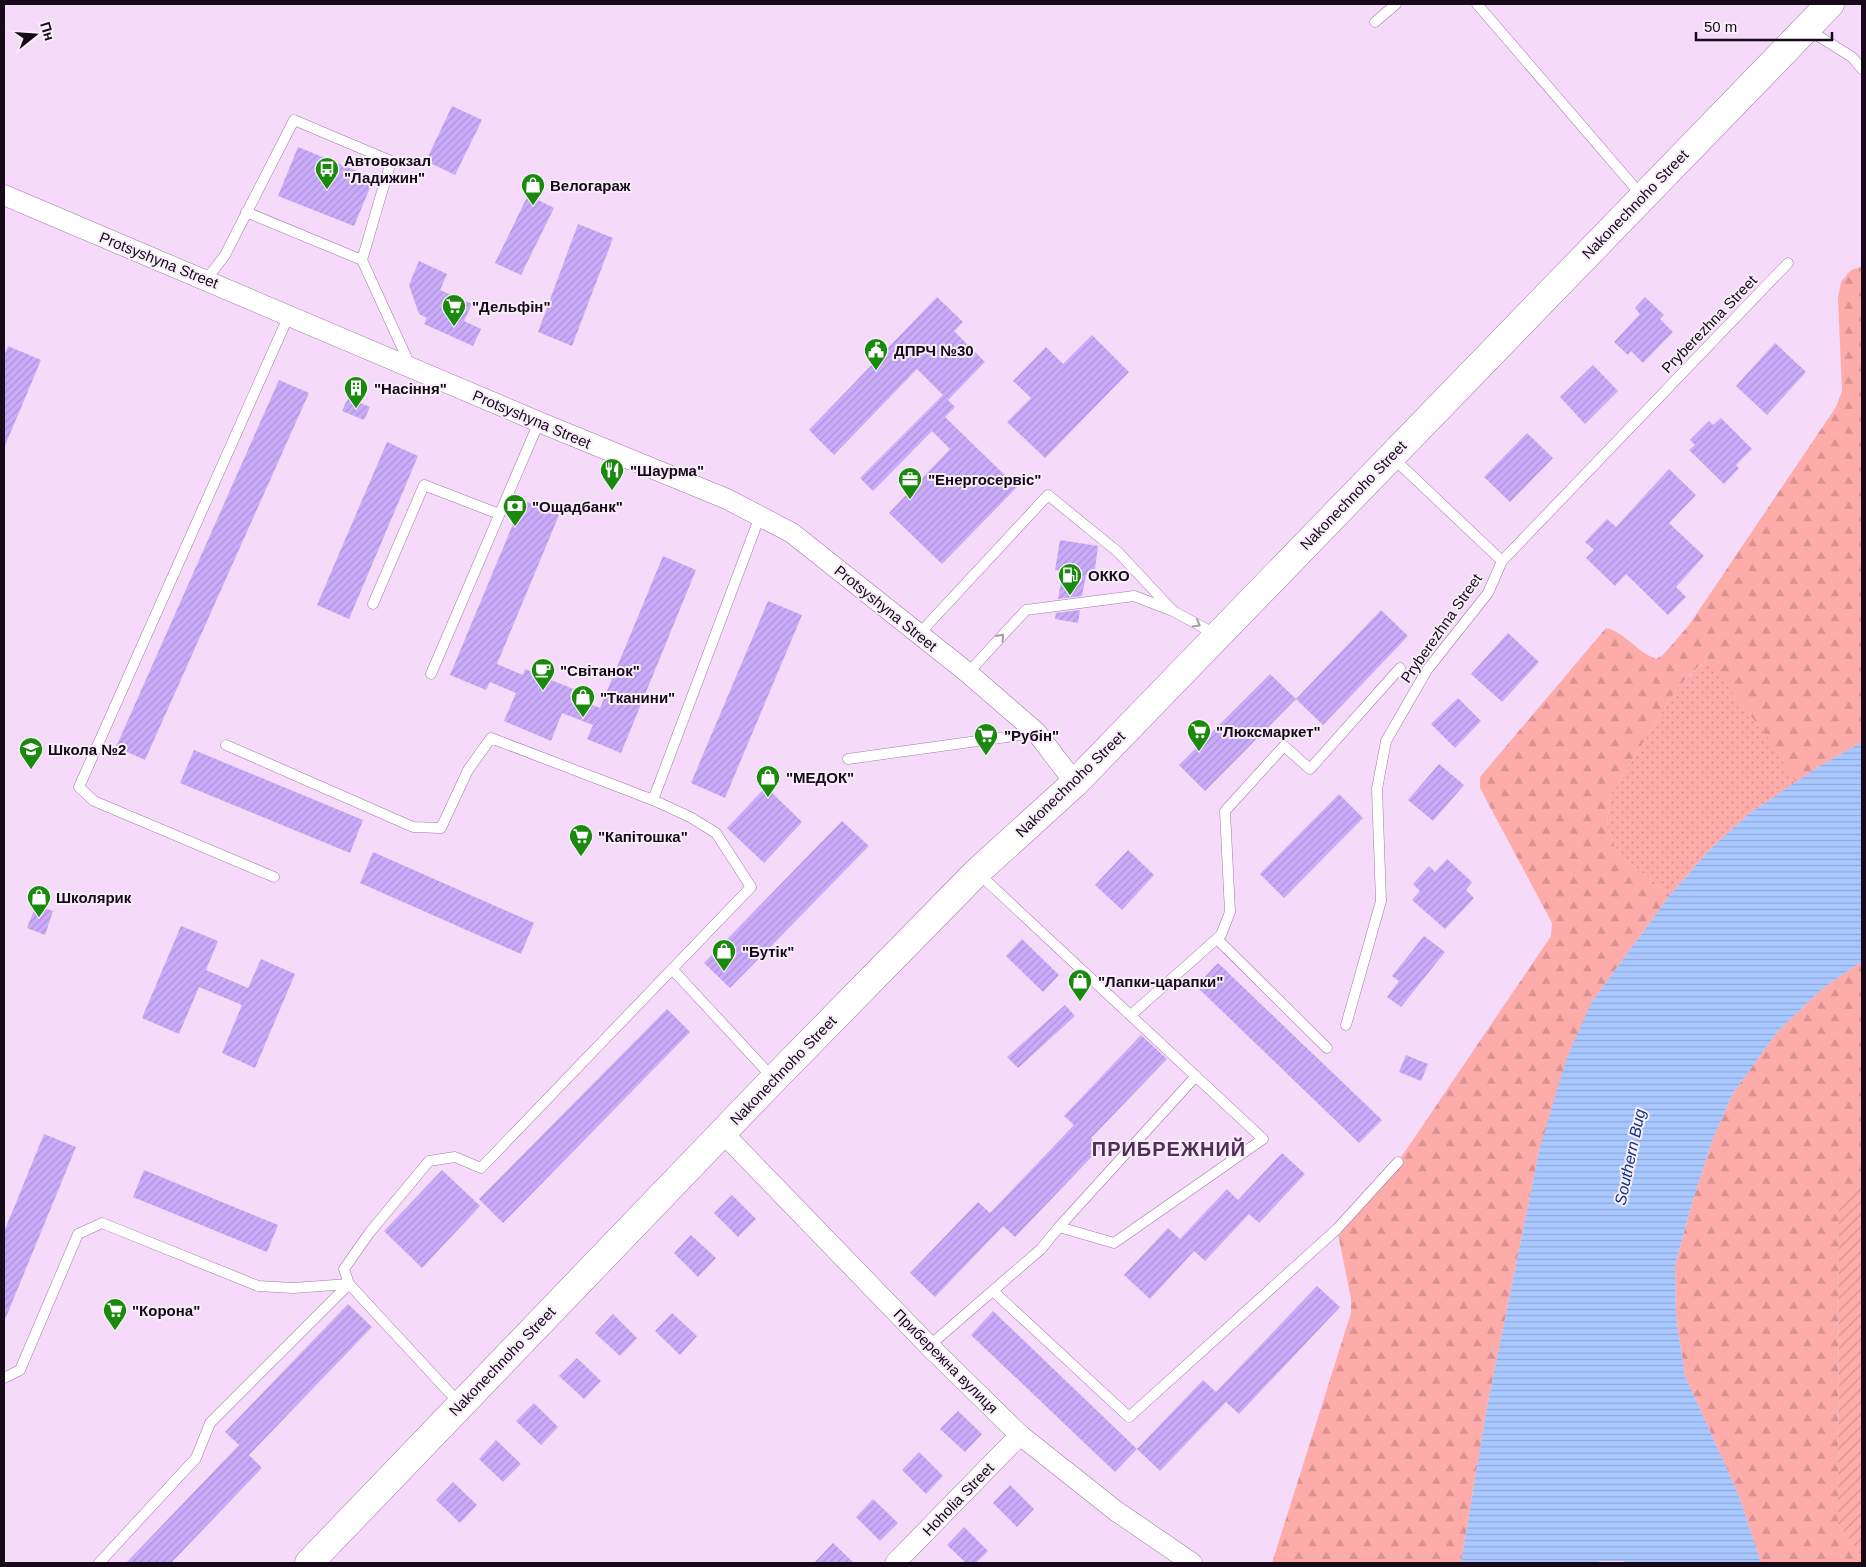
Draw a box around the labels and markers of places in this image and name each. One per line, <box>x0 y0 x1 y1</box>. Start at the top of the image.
place label: Автовокзал "Ладижин" <box>344 152 431 186</box>
bus stop icon: Автовокзал "Ладижин" <box>314 156 340 190</box>
shop icon: Велогараж <box>520 172 546 206</box>
place label: Велогараж <box>550 177 631 194</box>
supermarket icon: "Дельфін" <box>441 293 467 327</box>
place label: "Дельфін" <box>472 298 551 315</box>
public building icon: ДПРЧ №30 <box>863 337 889 371</box>
place label: ДПРЧ №30 <box>894 342 974 359</box>
building icon: "Насіння" <box>343 375 369 409</box>
place label: "Насіння" <box>374 380 447 397</box>
restaurant icon: "Шаурма" <box>599 457 625 491</box>
place label: "Шаурма" <box>630 462 704 479</box>
office icon: "Енергосервіс" <box>897 466 923 500</box>
place label: "Енергосервіс" <box>928 471 1041 488</box>
bank icon: "Ощадбанк" <box>502 493 528 527</box>
place label: "Ощадбанк" <box>532 498 623 515</box>
fuel station icon: ОККО <box>1057 562 1083 596</box>
place label: ОККО <box>1088 567 1130 584</box>
cafe icon: "Світанок" <box>530 657 556 691</box>
place label: "Світанок" <box>560 662 640 679</box>
shop icon: "Тканини" <box>570 684 596 718</box>
place label: "Тканини" <box>600 689 675 706</box>
supermarket icon: "Люксмаркет" <box>1186 718 1212 752</box>
supermarket icon: "Рубін" <box>973 722 999 756</box>
place label: "Люксмаркет" <box>1216 723 1321 740</box>
place label: "Рубін" <box>1004 727 1059 744</box>
school or university icon: Школа №2 <box>18 736 44 770</box>
place label: Школа №2 <box>48 741 126 758</box>
shop icon: "МЕДОК" <box>755 764 781 798</box>
place label: "МЕДОК" <box>786 769 854 786</box>
supermarket icon: "Капітошка" <box>568 823 594 857</box>
place label: "Капітошка" <box>598 828 688 845</box>
shop icon: Школярик <box>26 884 52 918</box>
place label: Школярик <box>56 889 132 906</box>
shop icon: "Бутік" <box>711 938 737 972</box>
place label: "Бутік" <box>742 943 794 960</box>
shop icon: "Лапки-царапки" <box>1067 968 1093 1002</box>
place label: "Лапки-царапки" <box>1098 973 1223 990</box>
supermarket icon: "Корона" <box>102 1297 128 1331</box>
place label: "Корона" <box>132 1302 200 1319</box>

